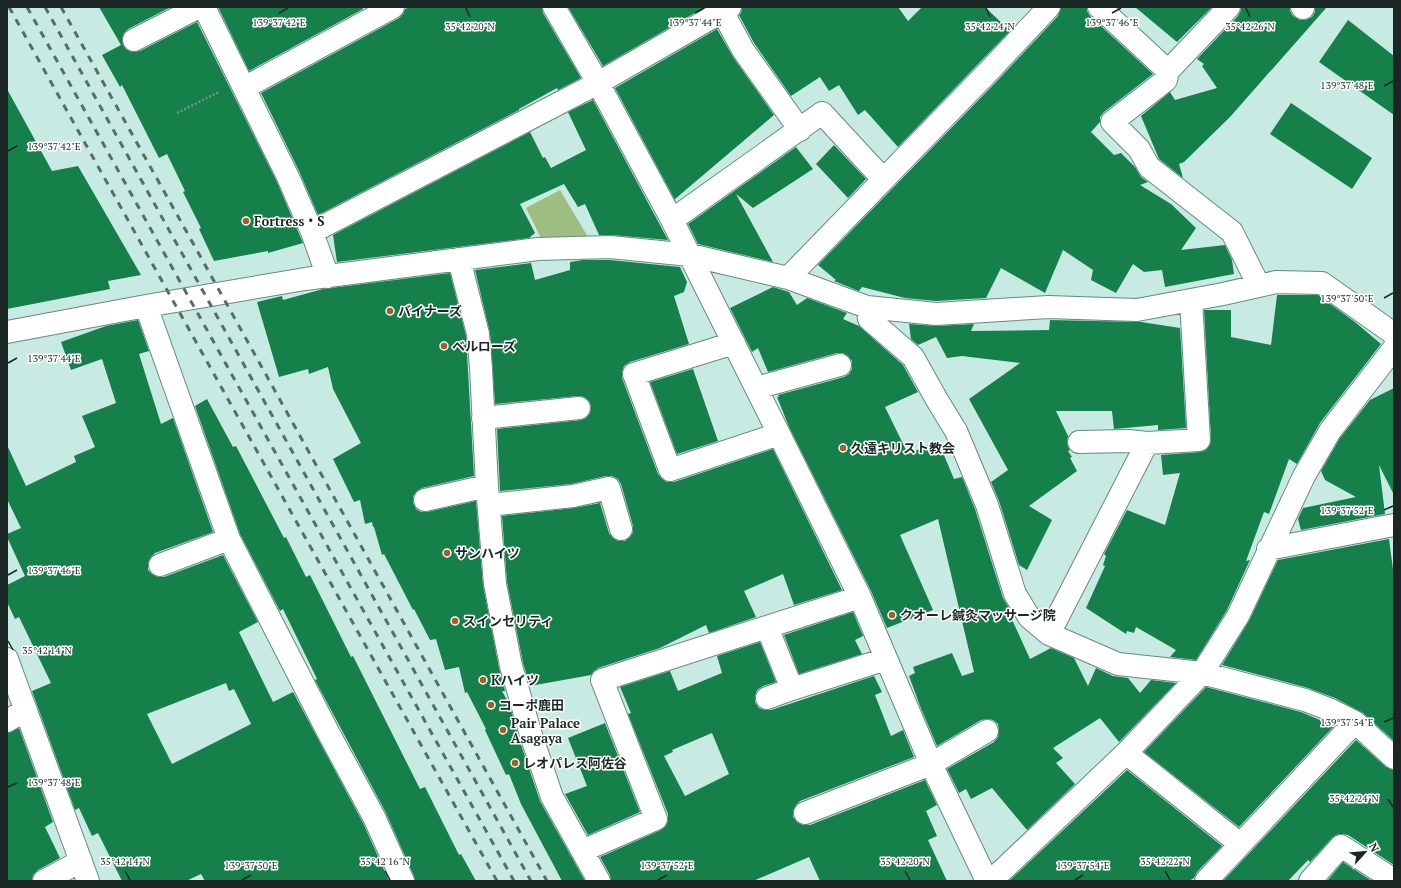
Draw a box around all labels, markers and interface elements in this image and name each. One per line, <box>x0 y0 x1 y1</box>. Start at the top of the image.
text: 139°37'42"E <box>252 16 306 29</box>
text: 139°37'44"E <box>668 16 722 29</box>
text: 139°37'46"E <box>1085 16 1139 29</box>
text: 35°42'20"N <box>445 20 495 33</box>
text: 35°42'24"N <box>965 20 1015 33</box>
text: 35°42'26"N <box>1225 20 1275 33</box>
text: 139°37'48"E <box>1320 79 1374 92</box>
text: 139°37'42"E <box>27 140 81 153</box>
place label: Fortress・S <box>254 212 325 230</box>
marker: Fortress・S <box>241 216 251 226</box>
text: 139°37'50"E <box>1320 292 1374 305</box>
place label: バイナーズ <box>398 302 462 320</box>
marker: バイナーズ <box>385 306 395 316</box>
place label: ベルローズ <box>452 337 516 355</box>
marker: ベルローズ <box>439 341 449 351</box>
text: 139°37'44"E <box>27 352 81 365</box>
place label: 久遠キリスト教会 <box>851 439 955 457</box>
marker: 久遠キリスト教会 <box>838 443 848 453</box>
text: 139°37'52"E <box>1320 504 1374 517</box>
place label: サンハイツ <box>455 544 520 562</box>
marker: サンハイツ <box>442 548 452 558</box>
text: 139°37'46"E <box>27 564 81 577</box>
place label: クオーレ鍼灸マッサージ院 <box>900 606 1056 624</box>
marker: クオーレ鍼灸マッサージ院 <box>887 610 897 620</box>
place label: スインセリティ <box>463 612 553 630</box>
marker: スインセリティ <box>450 616 460 626</box>
text: 35°42'14"N <box>22 644 72 657</box>
place label: Kハイツ <box>491 671 539 689</box>
marker: Kハイツ <box>478 675 488 685</box>
place label: コーポ鹿田 <box>499 696 564 714</box>
marker: コーポ鹿田 <box>486 700 496 710</box>
place label: Pair Palace Asagaya <box>511 714 580 747</box>
text: 139°37'54"E <box>1320 716 1374 729</box>
marker: Pair Palace Asagaya <box>498 725 508 735</box>
place label: レオパレス阿佐谷 <box>523 754 627 772</box>
marker: レオパレス阿佐谷 <box>510 758 520 768</box>
text: 139°37'48"E <box>27 776 81 789</box>
text: 35°42'24"N <box>1329 792 1379 805</box>
north arrow <box>1345 832 1385 872</box>
text: N <box>1366 841 1382 855</box>
text: 35°42'14"N <box>100 855 150 868</box>
text: 35°42'16"N <box>360 855 410 868</box>
text: 35°42'20"N <box>880 855 930 868</box>
text: 35°42'22"N <box>1140 855 1190 868</box>
text: 139°37'50"E <box>224 859 278 872</box>
text: 139°37'52"E <box>640 859 694 872</box>
text: 139°37'54"E <box>1056 859 1110 872</box>

